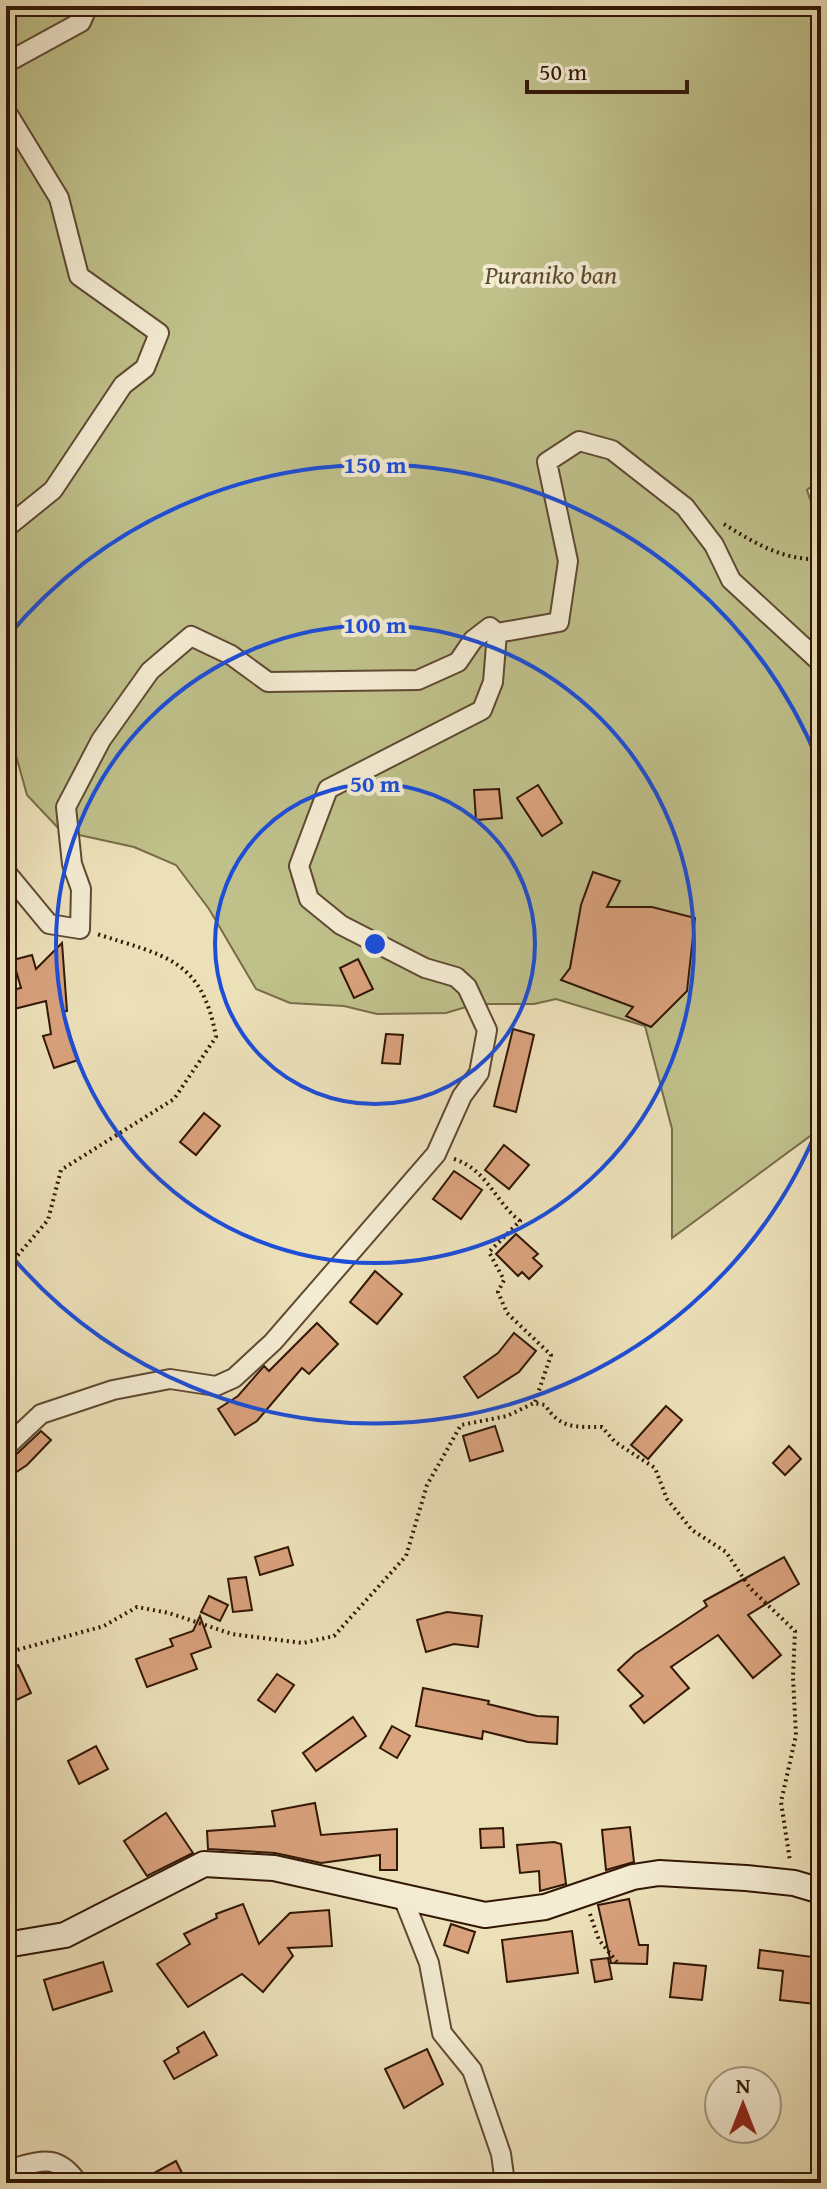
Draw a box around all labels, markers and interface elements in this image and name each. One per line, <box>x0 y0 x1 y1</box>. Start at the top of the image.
scale bar <box>527 44 687 94</box>
text: 50 m <box>539 54 587 89</box>
park label: Puraniko ban <box>484 255 617 294</box>
text: 150 m <box>343 447 407 482</box>
text: 100 m <box>343 607 407 642</box>
text: 50 m <box>350 766 401 801</box>
centre of rings <box>361 930 389 958</box>
north arrow <box>703 2065 783 2145</box>
text: N <box>736 2069 751 2101</box>

